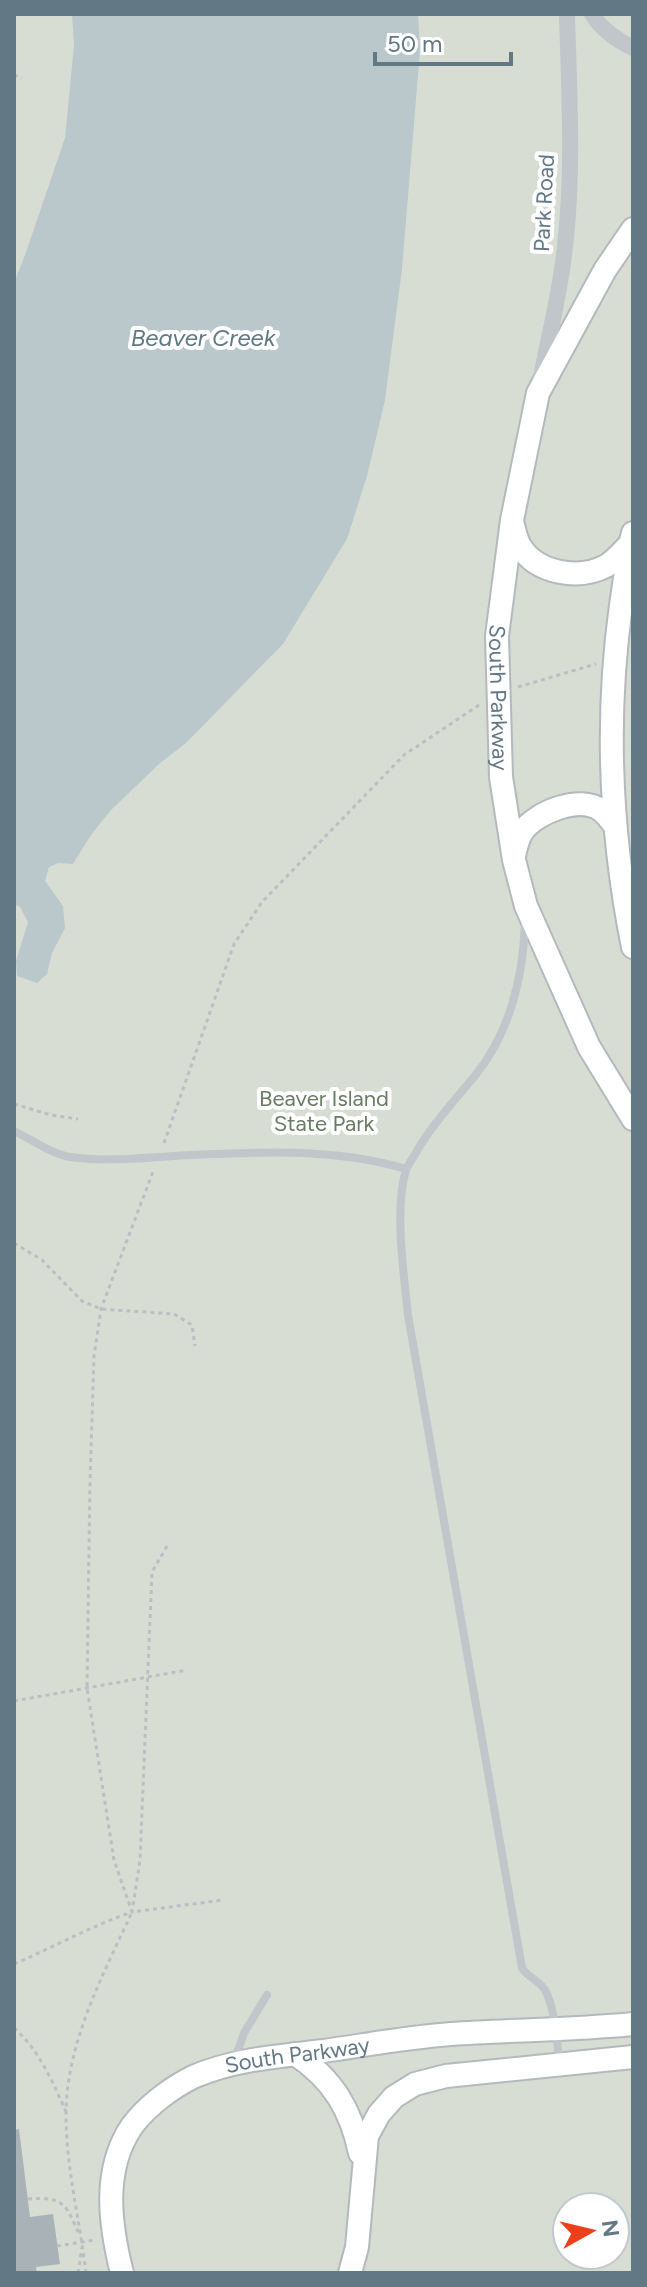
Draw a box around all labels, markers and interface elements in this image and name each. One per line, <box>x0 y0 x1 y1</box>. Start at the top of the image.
scale bar <box>375 16 511 66</box>
text: 50 m <box>387 29 443 58</box>
street label: Park Road <box>528 153 560 253</box>
water label: Beaver Creek <box>131 323 277 352</box>
street label: South Parkway <box>483 623 514 771</box>
park label: Beaver Island State Park <box>259 1085 389 1137</box>
street label: South Parkway <box>222 2031 372 2079</box>
north arrow <box>551 2191 631 2271</box>
text: N <box>596 2218 625 2239</box>

